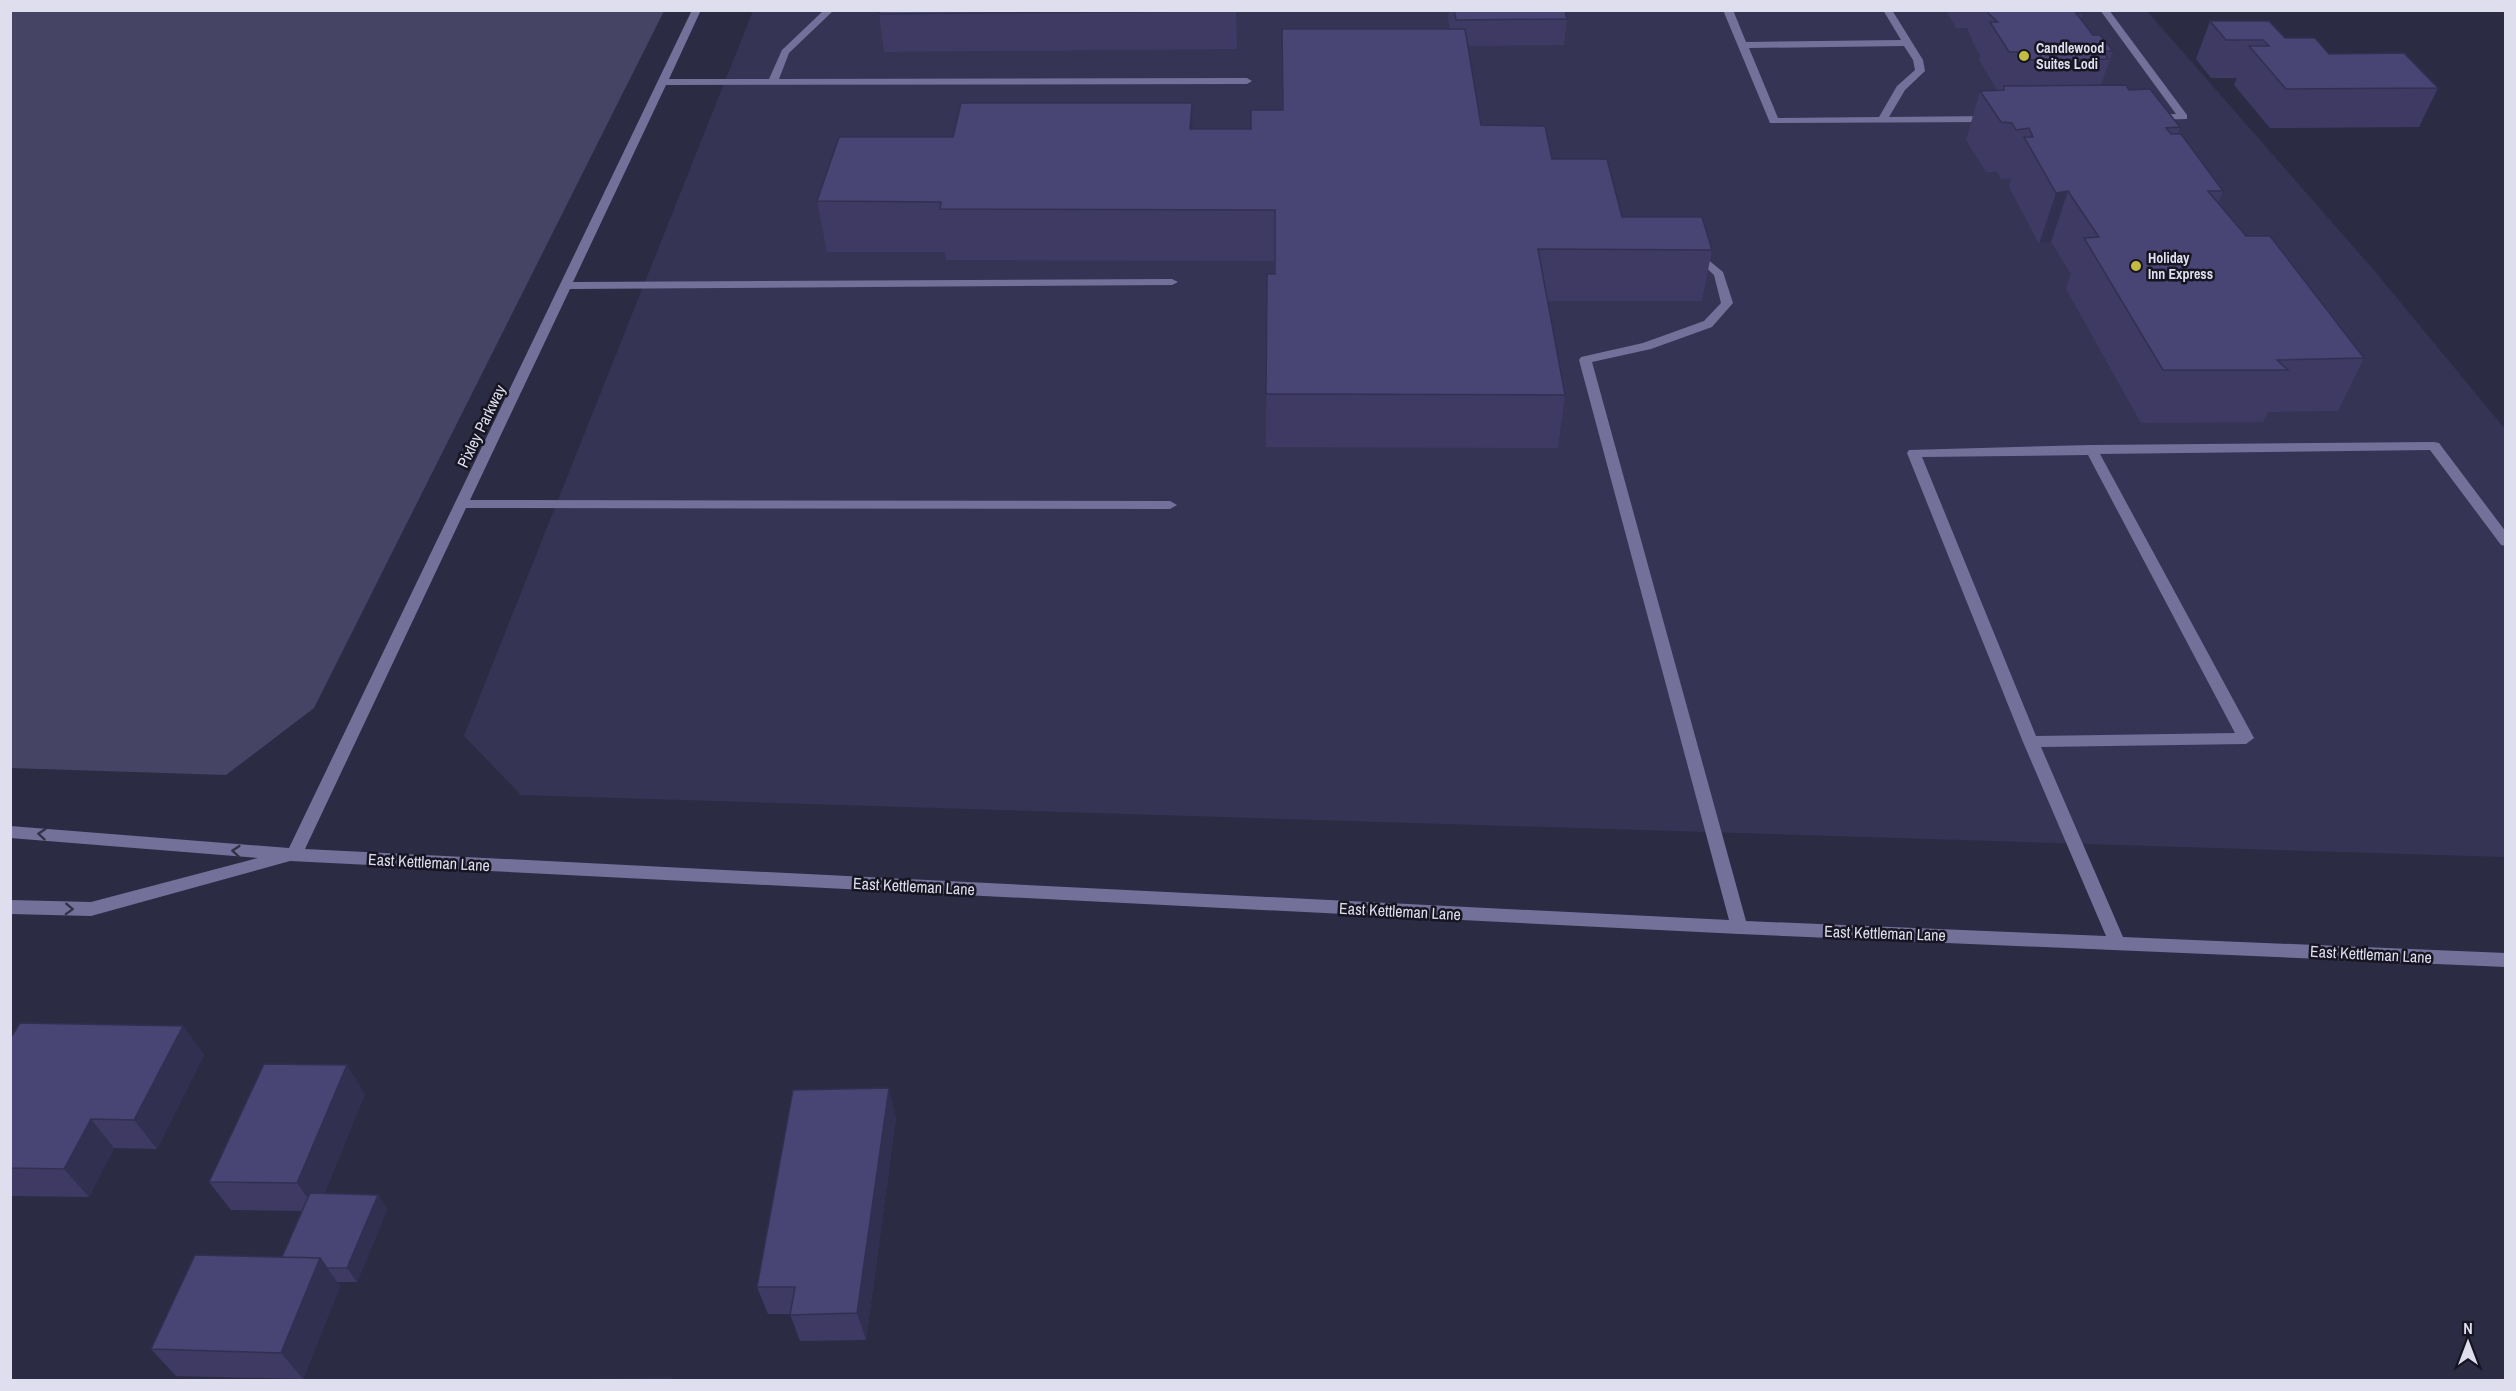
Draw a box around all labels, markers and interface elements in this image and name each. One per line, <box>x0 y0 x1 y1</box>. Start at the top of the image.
place label: Candlewood Suites Lodi <box>2036 39 2104 73</box>
marker: Candlewood Suites Lodi <box>2017 49 2031 63</box>
place label: Holiday Inn Express <box>2148 249 2213 283</box>
marker: Holiday Inn Express <box>2129 259 2143 273</box>
street label: Pixley Parkway <box>451 380 511 471</box>
one-way arrow <box>37 828 46 841</box>
one-way arrow <box>232 844 241 857</box>
street label: East Kettleman Lane <box>368 848 490 876</box>
street label: East Kettleman Lane <box>853 872 975 900</box>
street label: East Kettleman Lane <box>1339 897 1461 925</box>
one-way arrow <box>64 902 73 915</box>
street label: East Kettleman Lane <box>1824 920 1946 946</box>
street label: East Kettleman Lane <box>2310 940 2432 968</box>
north arrow <box>2438 1313 2498 1373</box>
text: N <box>2463 1317 2473 1339</box>

